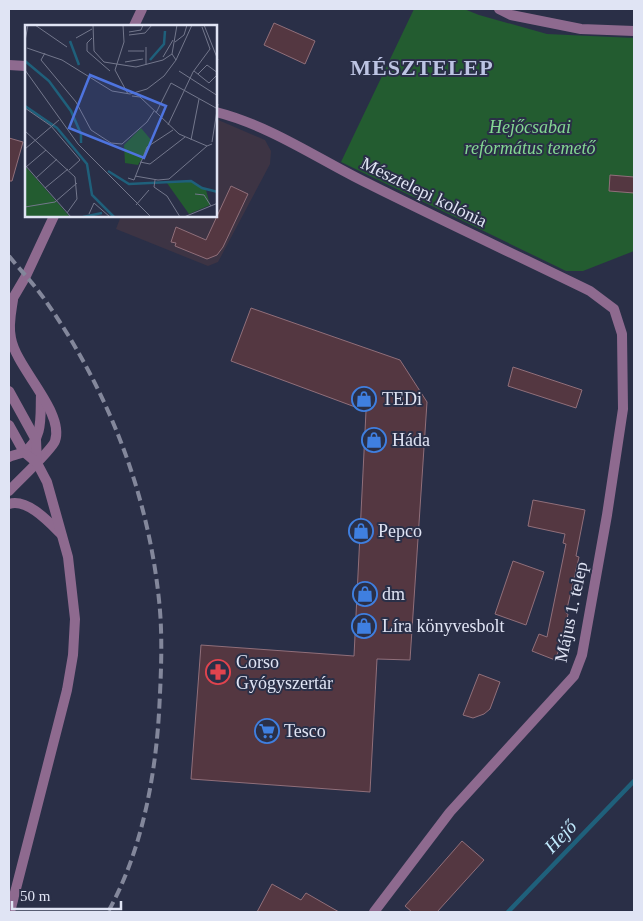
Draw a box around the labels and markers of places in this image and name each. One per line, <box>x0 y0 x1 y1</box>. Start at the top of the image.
shop icon: TEDi <box>351 386 377 412</box>
place label: TEDi <box>382 389 422 409</box>
shop icon: Háda <box>361 427 387 453</box>
place label: Háda <box>392 430 430 450</box>
shop icon: Pepco <box>348 518 374 544</box>
place label: Pepco <box>378 521 422 541</box>
shop icon: dm <box>352 581 378 607</box>
place label: dm <box>382 584 405 604</box>
shop icon: Líra könyvesbolt <box>351 613 377 639</box>
place label: Líra könyvesbolt <box>382 616 504 636</box>
place label: Corso Gyógyszertár <box>236 652 333 693</box>
pharmacy icon: Corso Gyógyszertár <box>205 659 231 685</box>
supermarket icon: Tesco <box>254 718 280 744</box>
place label: Tesco <box>284 721 326 741</box>

